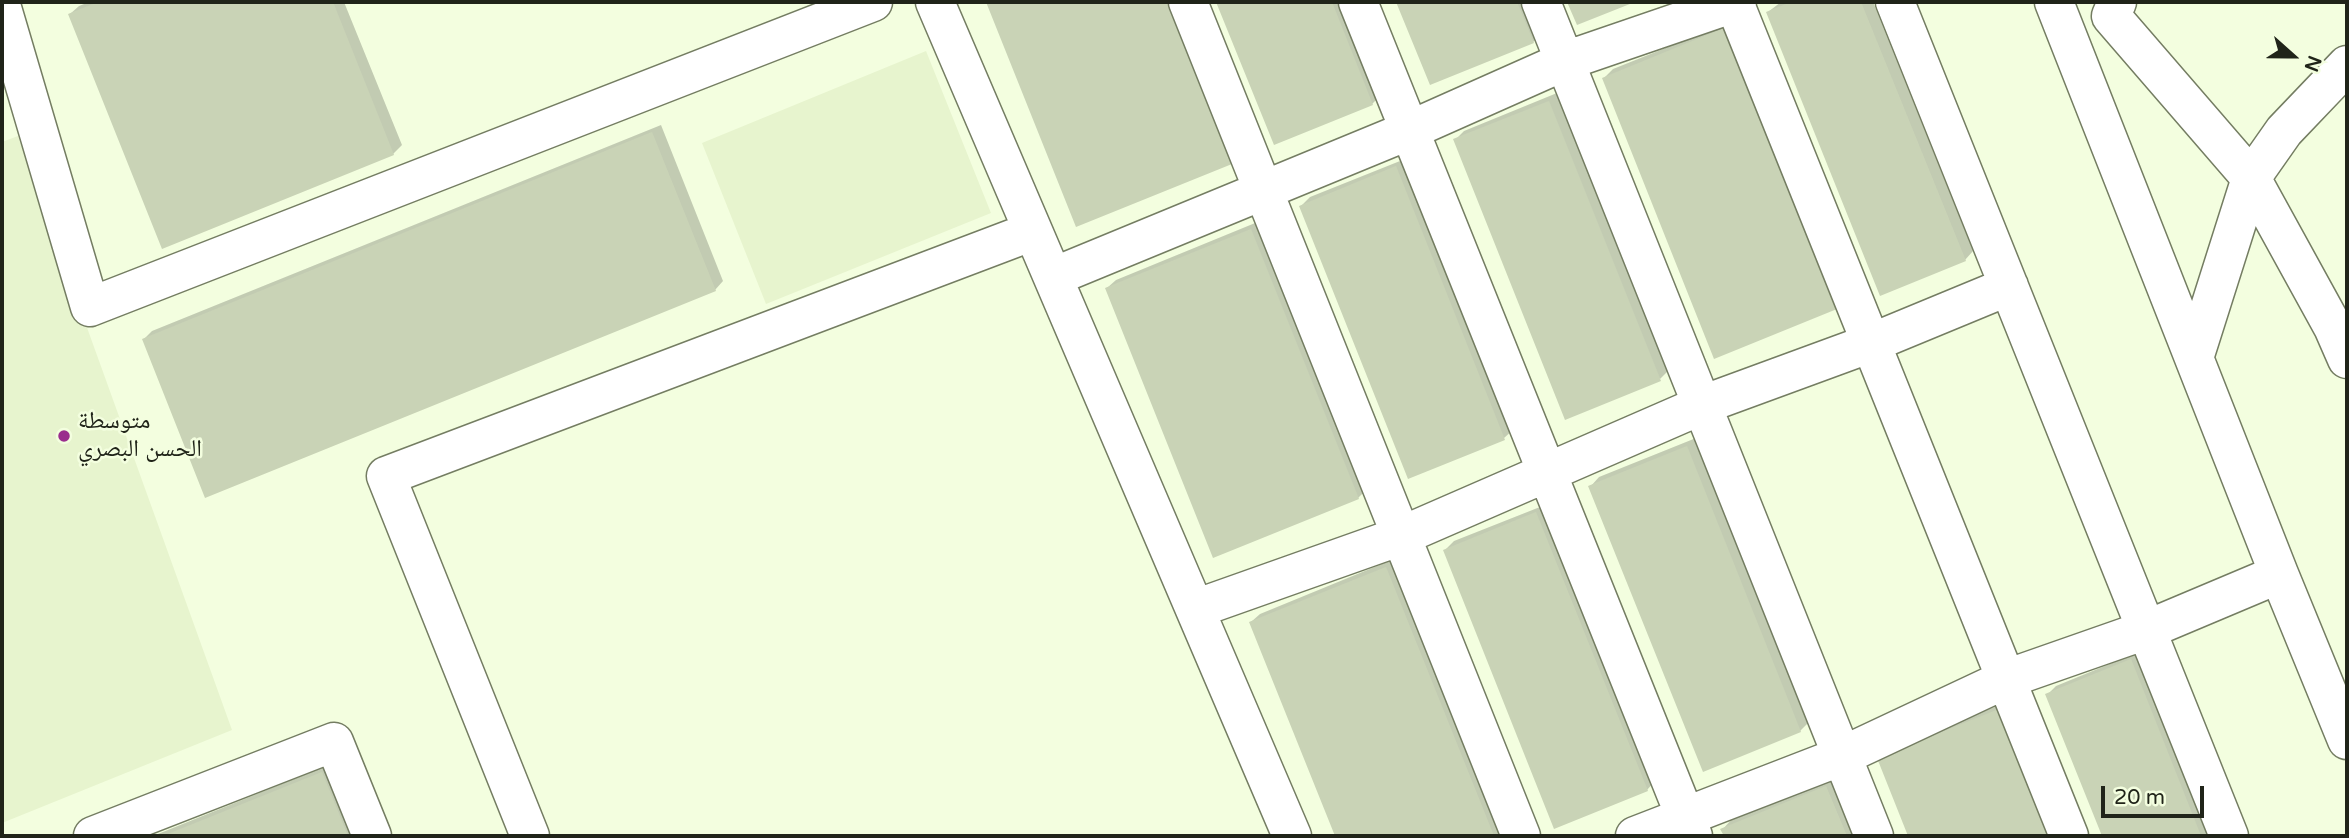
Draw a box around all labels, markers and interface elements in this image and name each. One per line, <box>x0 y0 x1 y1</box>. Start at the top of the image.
north arrow <box>2258 21 2328 91</box>
text: N <box>2300 52 2326 75</box>
place label: متوسطة الحسن البصري <box>78 408 202 464</box>
marker: متوسطة الحسن البصري <box>56 428 72 444</box>
scale bar <box>2104 772 2207 816</box>
text: 20 m <box>2114 785 2165 810</box>

